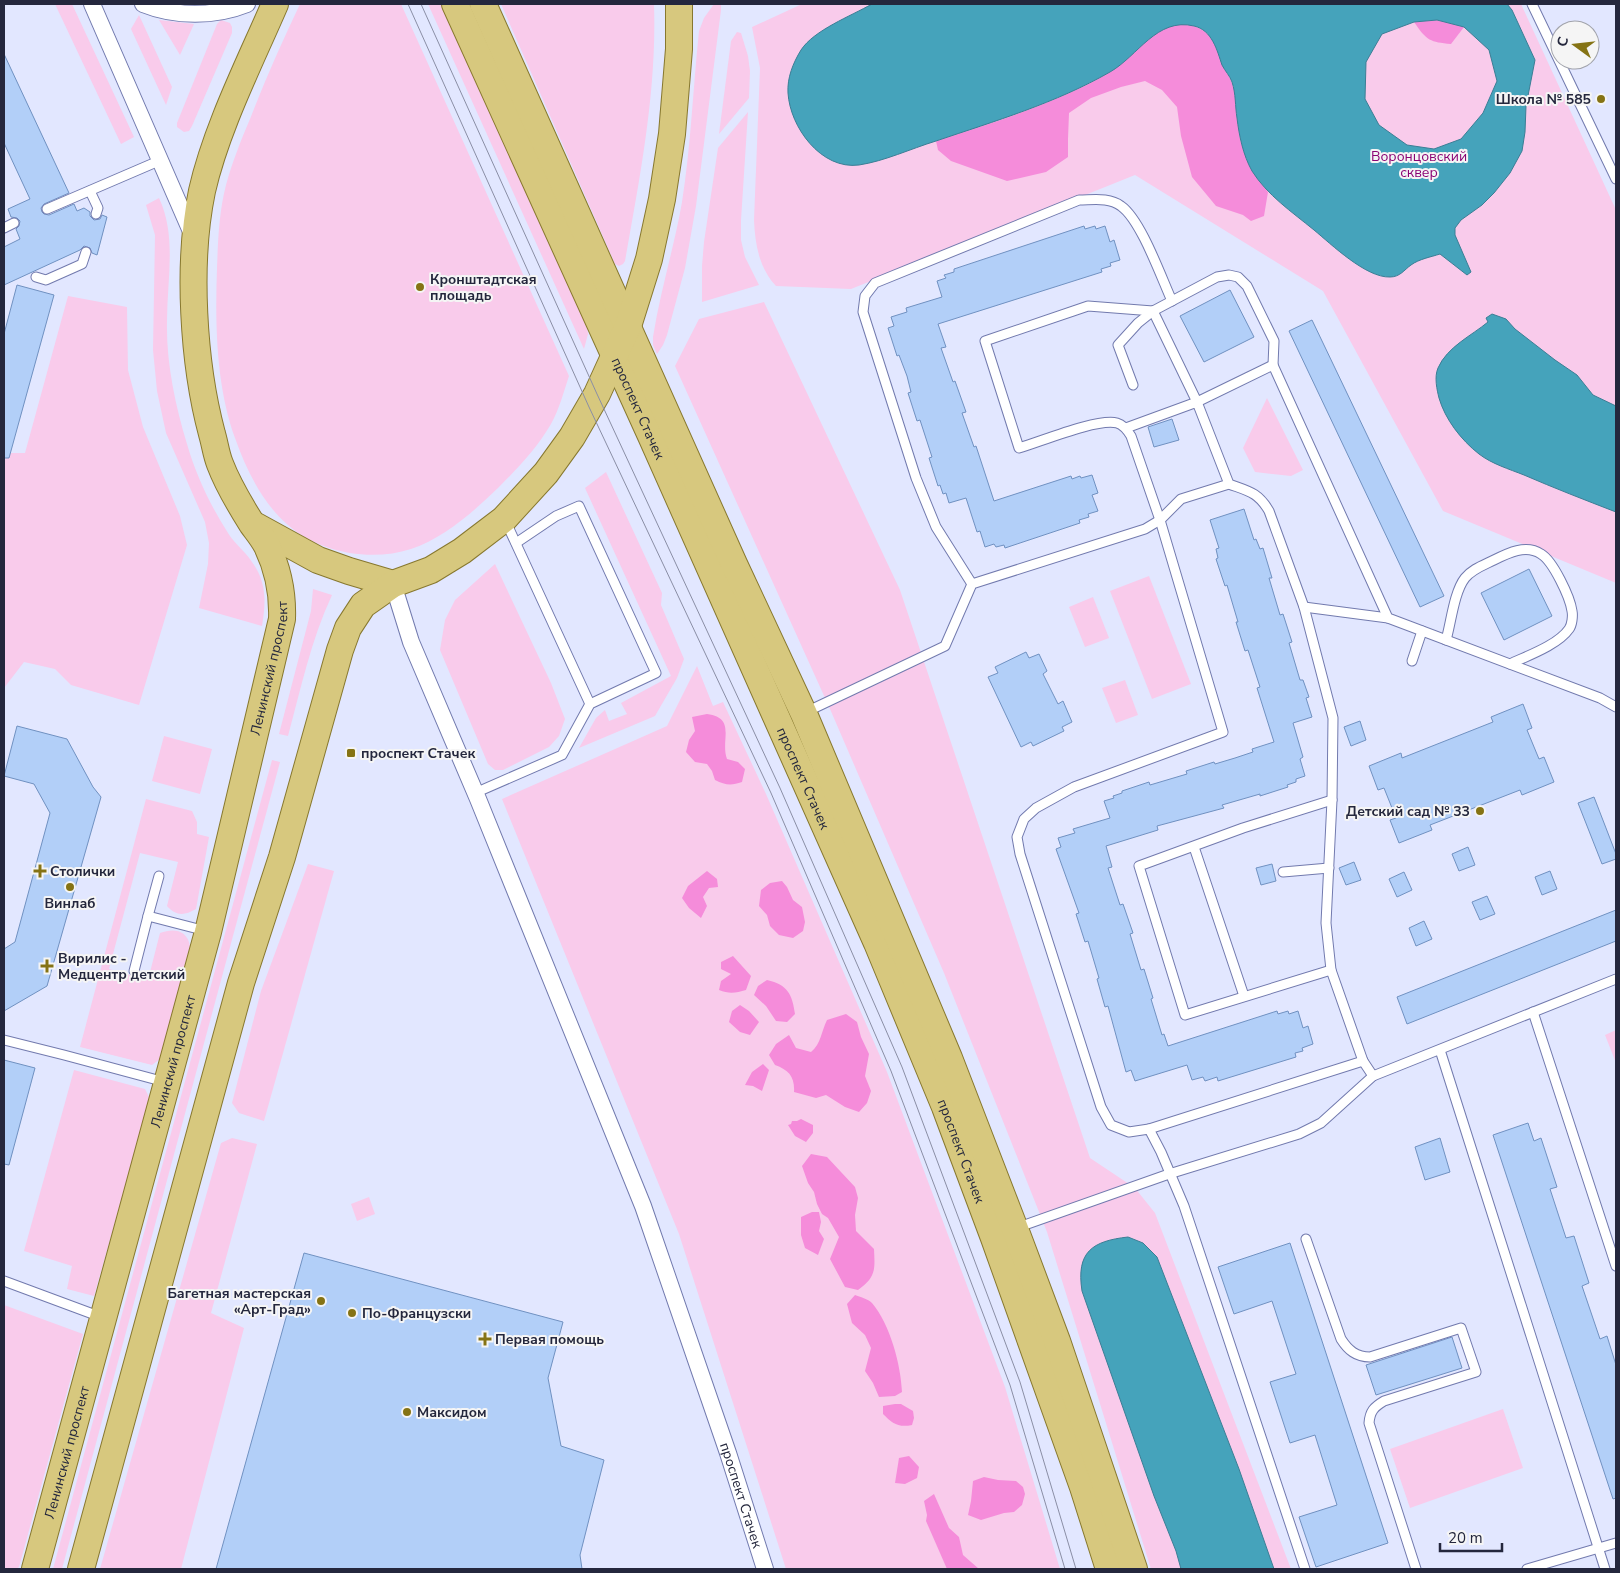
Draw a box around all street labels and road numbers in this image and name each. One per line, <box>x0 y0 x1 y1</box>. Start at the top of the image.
street label: проспект Стачек <box>607 354 670 463</box>
street label: Ленинский проспект <box>245 600 292 737</box>
street label: проспект Стачек <box>772 724 835 833</box>
street label: Ленинский проспект <box>146 992 200 1130</box>
street label: проспект Стачек <box>933 1096 990 1206</box>
street label: Ленинский проспект <box>40 1383 94 1521</box>
street label: проспект Стачек <box>716 1440 767 1551</box>

